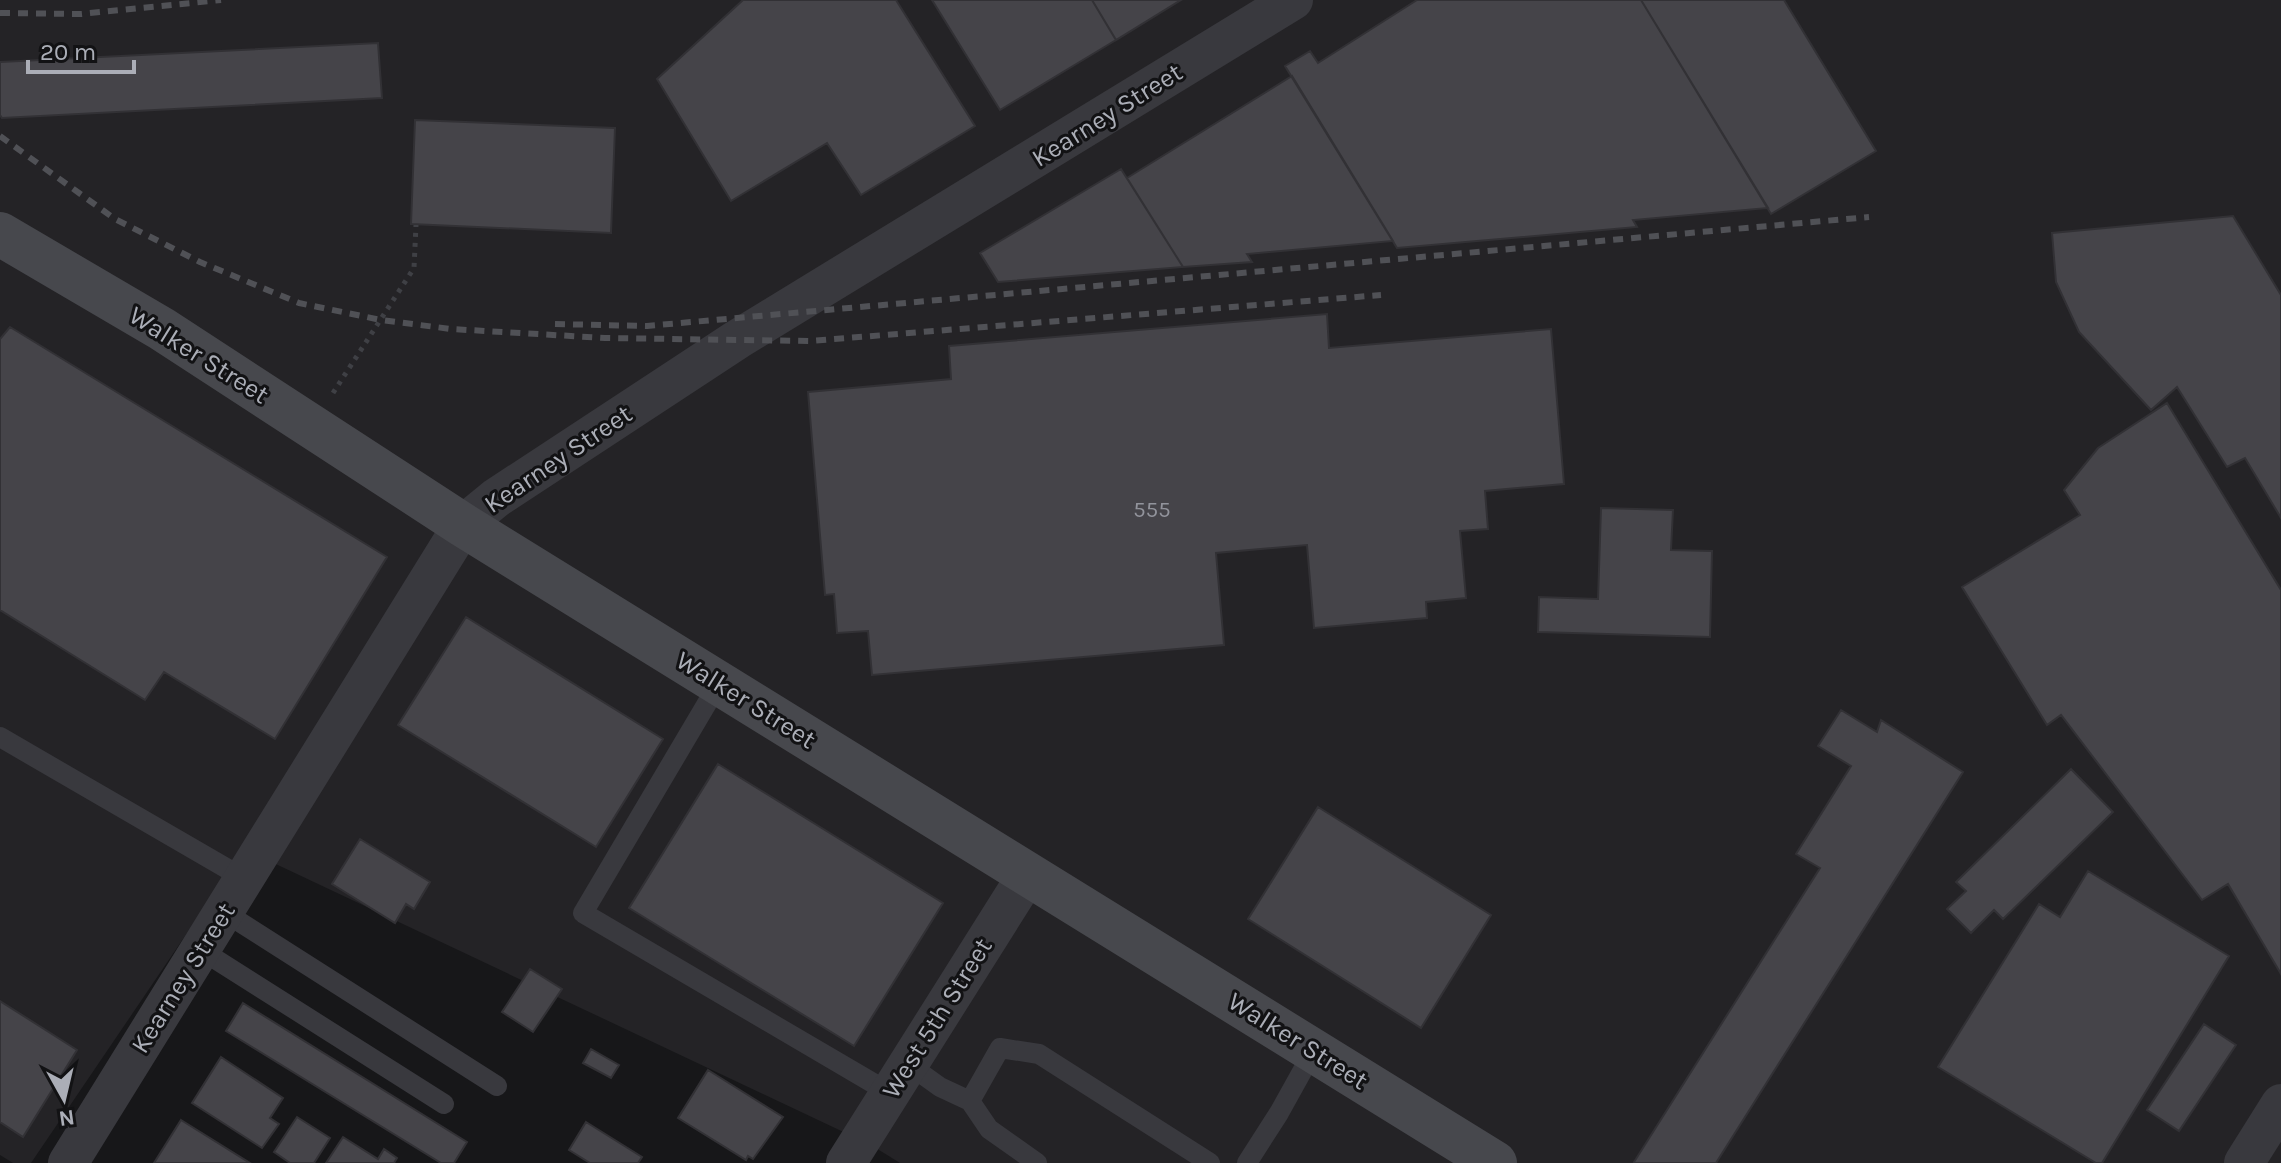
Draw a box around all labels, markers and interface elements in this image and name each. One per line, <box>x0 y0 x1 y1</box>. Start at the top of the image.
scale bar <box>28 24 134 74</box>
text: 20 m <box>40 38 96 66</box>
street label: Kearney Street <box>1026 56 1188 174</box>
street label: Walker Street <box>123 300 275 410</box>
street label: Kearney Street <box>478 398 638 520</box>
house number: 555 <box>1133 497 1171 523</box>
street label: Walker Street <box>670 645 822 755</box>
street label: Kearney Street <box>124 897 242 1059</box>
street label: West 5th Street <box>875 932 999 1104</box>
street label: Walker Street <box>1222 986 1374 1096</box>
north arrow <box>24 1059 104 1139</box>
text: N <box>57 1104 76 1132</box>

